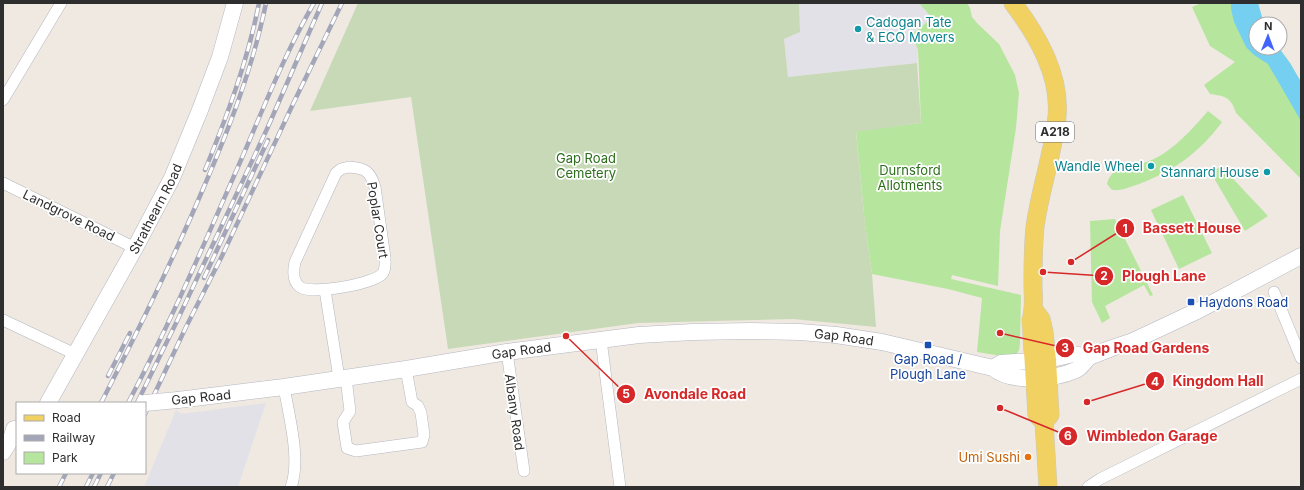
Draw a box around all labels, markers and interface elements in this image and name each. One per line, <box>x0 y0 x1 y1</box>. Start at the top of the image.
place label: Cadogan Tate & ECO Movers <box>866 14 955 45</box>
north arrow <box>1248 16 1288 56</box>
text: N <box>1264 19 1272 33</box>
marker: Cadogan Tate & ECO Movers <box>853 24 863 34</box>
road number: A218 <box>1036 122 1074 142</box>
park label: Gap Road Cemetery <box>556 150 616 181</box>
place label: Wandle Wheel <box>1055 158 1143 174</box>
street label: Strathearn Road <box>125 161 185 257</box>
marker: Wandle Wheel <box>1146 161 1156 171</box>
park label: Durnsford Allotments <box>878 162 943 193</box>
place label: Stannard House <box>1161 164 1259 180</box>
marker: Stannard House <box>1262 167 1272 177</box>
street label: Poplar Court <box>364 181 392 259</box>
street label: Landgrove Road <box>20 186 118 244</box>
callout: Bassett House <box>1115 215 1249 241</box>
text: Bassett House <box>1143 219 1241 236</box>
text: 1 <box>1122 221 1128 236</box>
callout: Plough Lane <box>1094 263 1214 289</box>
text: Plough Lane <box>1122 267 1206 284</box>
text: 2 <box>1100 268 1108 283</box>
place label: Haydons Road <box>1199 294 1288 310</box>
marker: Haydons Road <box>1186 297 1196 307</box>
street label: Gap Road <box>814 325 875 349</box>
callout: Gap Road Gardens <box>1055 335 1217 361</box>
street label: Gap Road <box>490 338 552 362</box>
text: Gap Road Gardens <box>1083 339 1209 356</box>
marker: Gap Road / Plough Lane <box>923 340 933 350</box>
text: 3 <box>1061 340 1069 355</box>
place label: Gap Road / Plough Lane <box>890 351 966 382</box>
callout: Kingdom Hall <box>1145 368 1272 394</box>
text: Kingdom Hall <box>1172 372 1264 389</box>
street label: Albany Road <box>502 373 528 451</box>
text: 4 <box>1151 374 1159 389</box>
callout: Avondale Road <box>616 381 754 407</box>
text: Avondale Road <box>644 385 746 402</box>
street label: Gap Road <box>170 386 232 408</box>
text: 5 <box>622 386 630 401</box>
legend <box>16 402 146 474</box>
text: Road <box>52 410 81 425</box>
callout: Wimbledon Garage <box>1058 423 1225 449</box>
text: Wimbledon Garage <box>1087 427 1217 444</box>
text: 6 <box>1064 428 1072 443</box>
text: Railway <box>52 430 96 445</box>
place label: Umi Sushi <box>958 449 1020 465</box>
text: Park <box>52 450 78 465</box>
marker: Umi Sushi <box>1023 452 1033 462</box>

